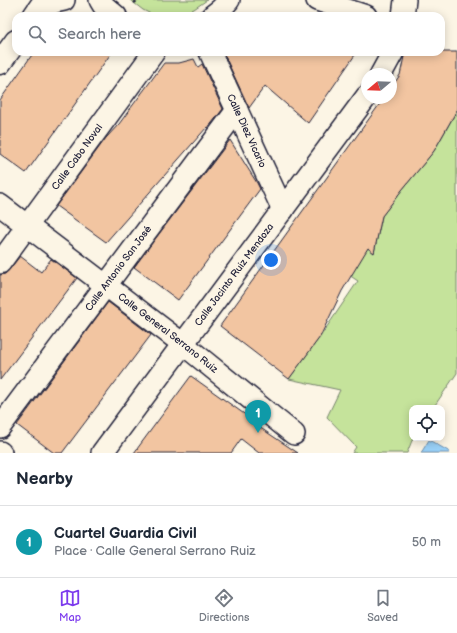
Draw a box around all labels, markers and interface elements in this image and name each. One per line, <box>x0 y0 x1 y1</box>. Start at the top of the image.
search box <box>12 12 445 56</box>
icon: search <box>26 23 48 45</box>
text: Search here <box>58 25 141 44</box>
north arrow <box>361 68 397 104</box>
street label: Calle Diez Vicario <box>224 92 269 170</box>
street label: Calle Cabo Noval <box>49 122 105 192</box>
street label: Calle Jacinto Ruiz Mendoza <box>192 221 277 328</box>
street label: Calle Antonio San José <box>83 223 154 313</box>
your location <box>261 250 281 270</box>
street label: Calle General Serrano Ruiz <box>115 291 220 376</box>
pin: 1 <box>245 400 271 433</box>
map controls <box>409 405 445 441</box>
button: locate <box>409 405 445 441</box>
text: Nearby <box>16 469 73 489</box>
text: Cuartel Guardia Civil <box>54 524 197 543</box>
text: 1 <box>26 534 32 550</box>
text: 50 m <box>412 534 441 550</box>
text: Place · Calle General Serrano Ruiz <box>54 543 255 559</box>
tab: Map <box>59 587 81 624</box>
tab: Directions <box>199 587 249 624</box>
tab: Saved <box>367 587 398 624</box>

